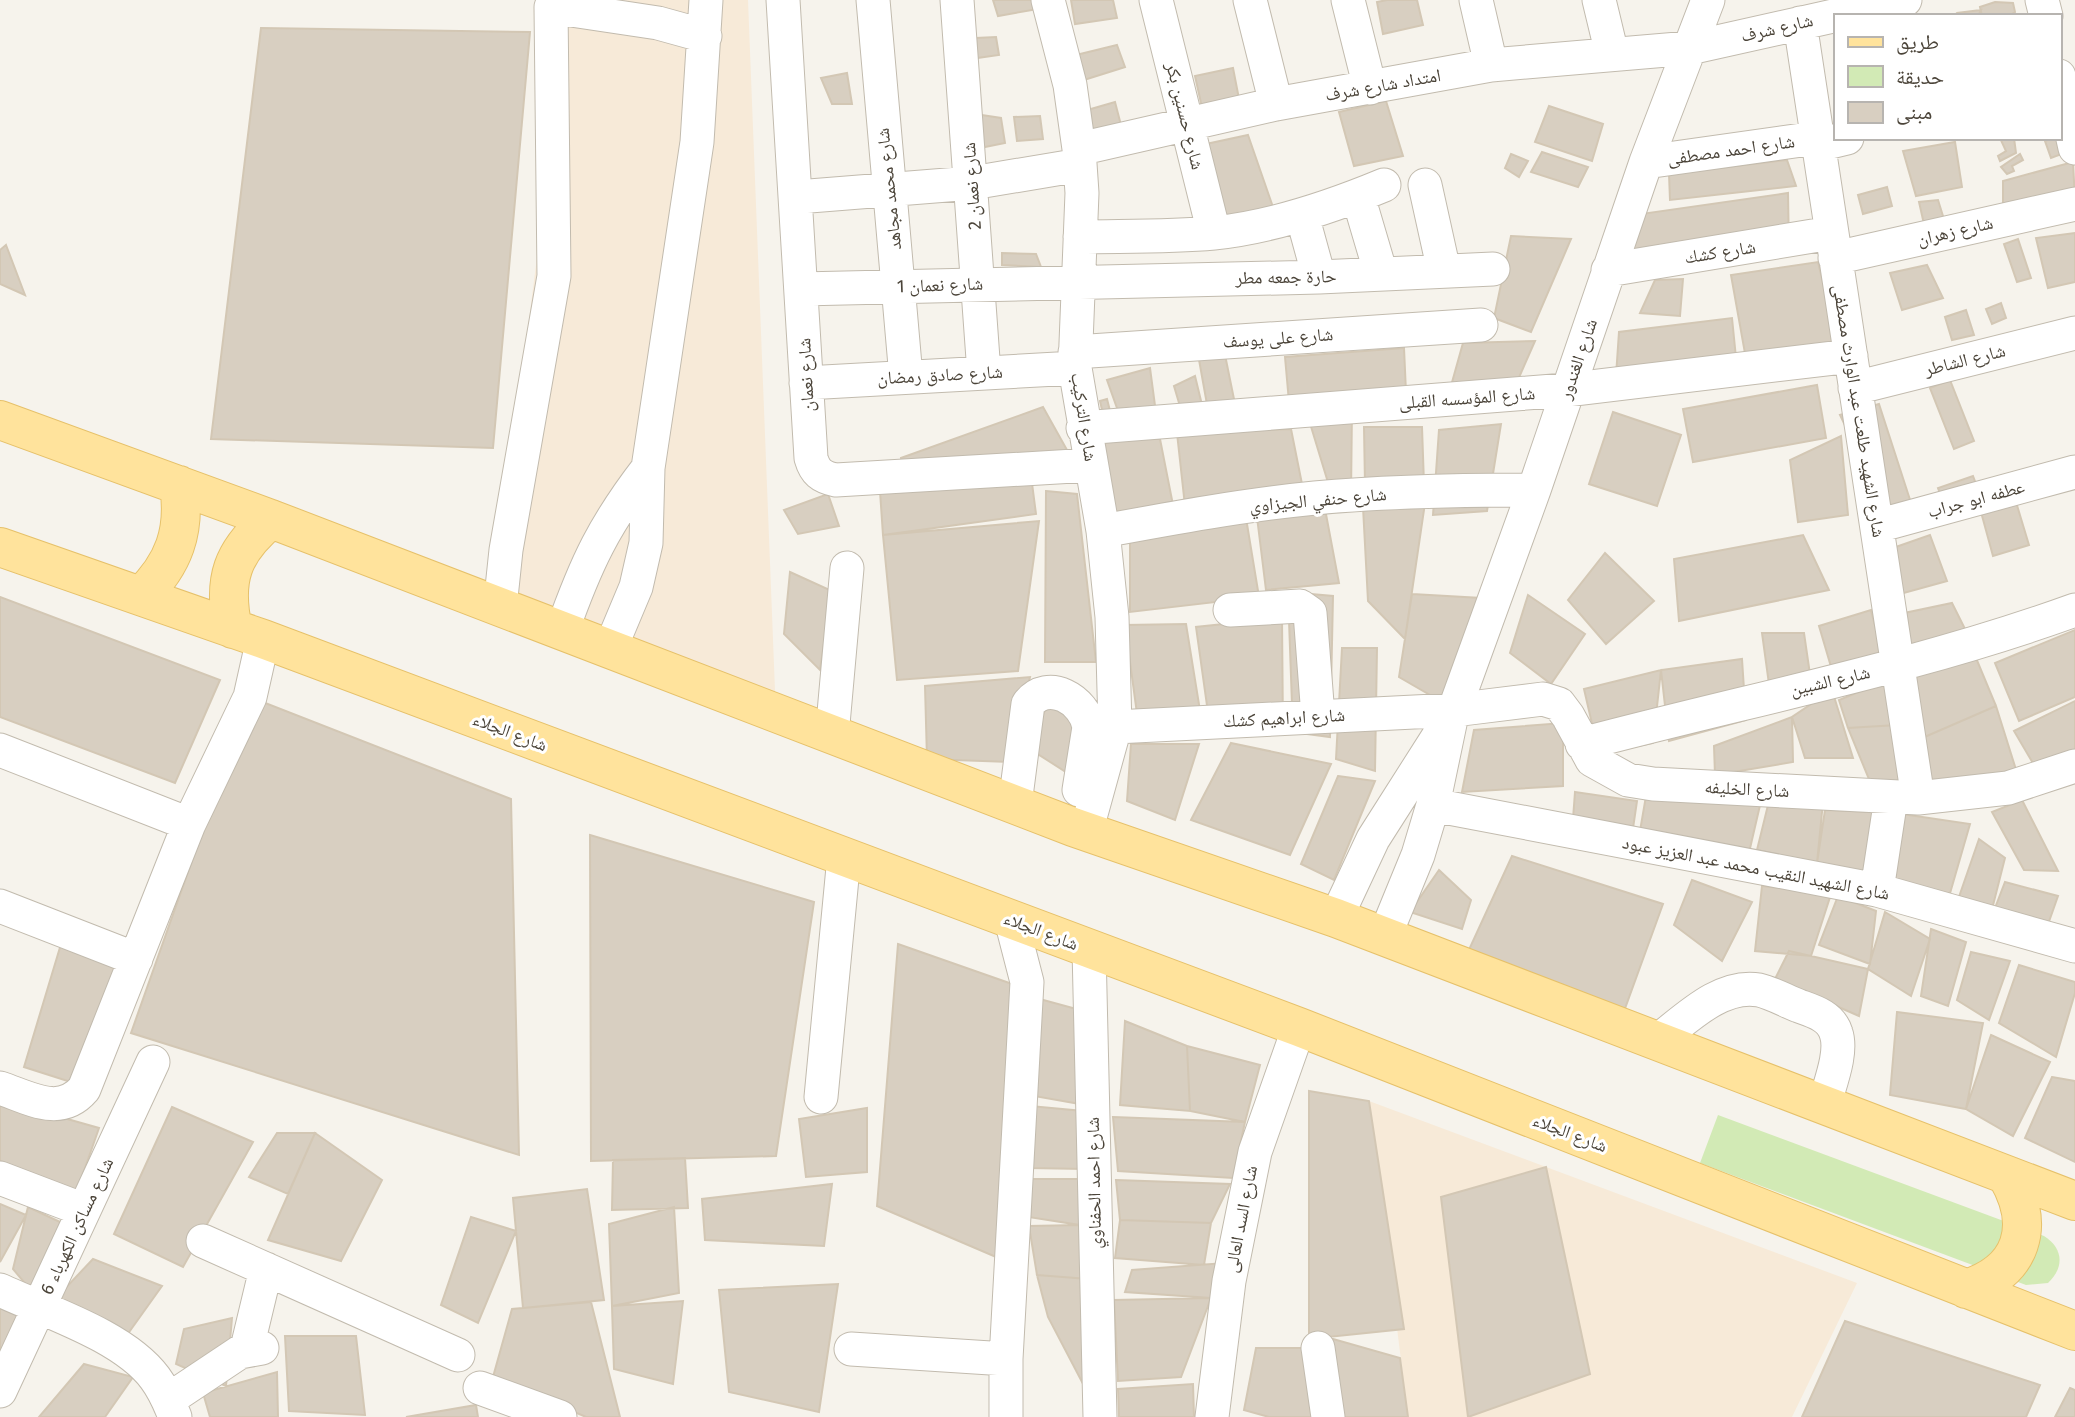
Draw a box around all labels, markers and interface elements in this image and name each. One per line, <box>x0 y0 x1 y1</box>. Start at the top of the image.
street label: شارع شرف <box>1739 9 1815 47</box>
legend <box>1834 14 2061 140</box>
text: طريق <box>1896 29 1939 55</box>
street label: شارع حسنين بكر <box>1161 59 1209 172</box>
street label: امتداد شارع شرف <box>1323 64 1443 106</box>
text: حديقة <box>1896 64 1944 90</box>
text: مبنى <box>1896 99 1932 125</box>
street label: شارع محمد مجاهد <box>872 127 906 251</box>
street label: شارع احمد مصطفى <box>1666 130 1796 170</box>
street label: شارع نعمان 2 <box>958 142 986 230</box>
street label: شارع زهران <box>1915 212 1995 250</box>
street label: شارع كشك <box>1683 236 1757 268</box>
street label: حارة جمعه مطر <box>1234 265 1337 289</box>
street label: شارع نعمان 1 <box>896 272 984 298</box>
street label: شارع الشهيد طلعت عبد الوارث مصطفى <box>1828 283 1890 539</box>
street label: شارع الغندور <box>1554 316 1602 403</box>
street label: شارع على يوسف <box>1222 323 1334 353</box>
street label: شارع نعمان <box>793 338 819 412</box>
street label: شارع الشاطر <box>1921 339 2008 381</box>
street label: شارع صادق رمضان <box>877 361 1003 389</box>
street label: شارع التركيب <box>1066 371 1102 463</box>
street label: شارع المؤسسه القبلى <box>1398 382 1536 414</box>
street label: عطفه ابو جراب <box>1925 475 2027 523</box>
street label: شارع حنفي الجيزاوي <box>1249 483 1388 521</box>
street label: شارع الشبين <box>1788 661 1872 701</box>
street label: شارع ابراهيم كشك <box>1222 704 1346 733</box>
street label: شارع الجلاء <box>470 708 550 756</box>
street label: شارع الخليفه <box>1704 776 1790 802</box>
street label: شارع الشهيد النقيب محمد عبد العزيز عبود <box>1621 831 1891 905</box>
street label: شارع الجلاء <box>1001 907 1081 955</box>
street label: شارع الجلاء <box>1530 1109 1610 1157</box>
street label: شارع احمد الحفناوي <box>1082 1117 1110 1249</box>
street label: شارع مساكن الكهرباء 6 <box>36 1154 118 1298</box>
street label: شارع السد العالى <box>1220 1164 1262 1274</box>

